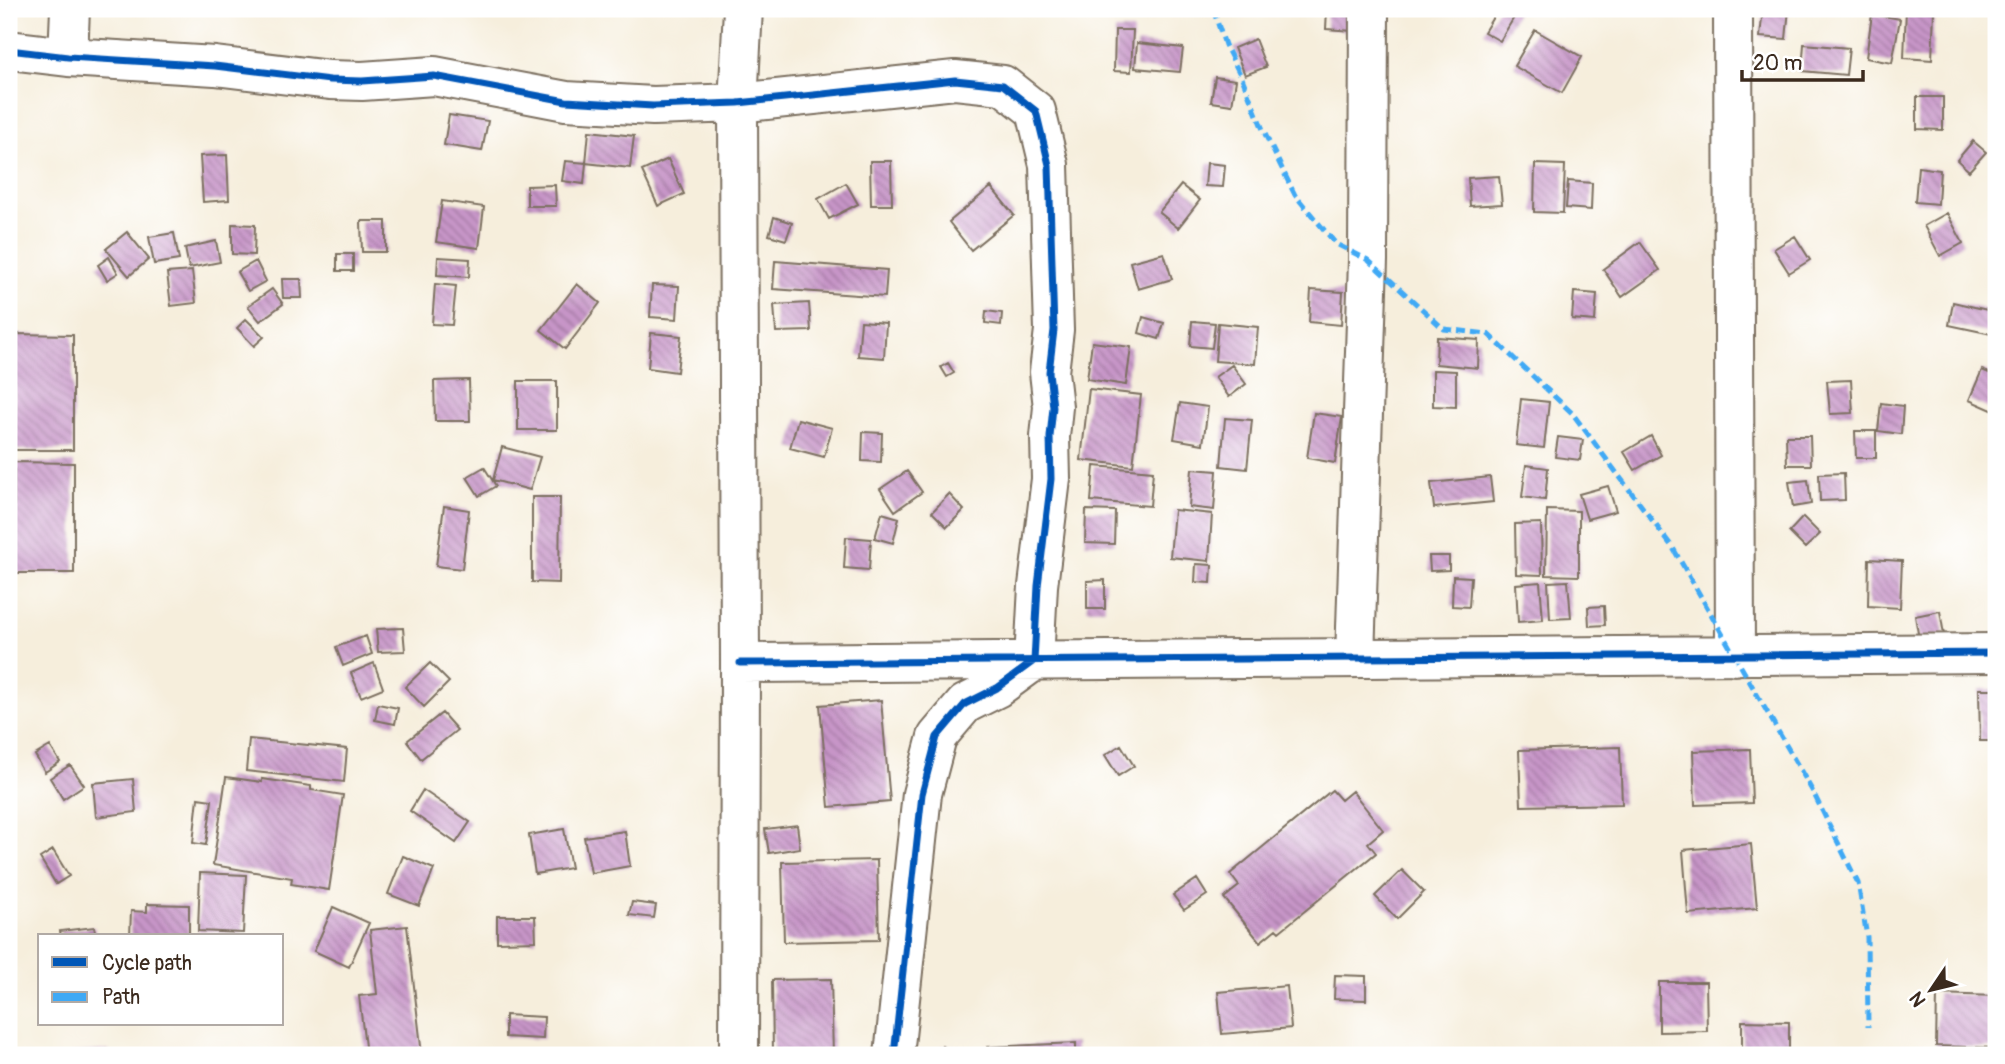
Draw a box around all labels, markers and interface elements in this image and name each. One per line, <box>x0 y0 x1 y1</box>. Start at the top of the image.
scale bar <box>1742 38 1863 82</box>
text: 20 m <box>1753 50 1802 77</box>
legend <box>38 934 284 1026</box>
text: Cycle path <box>102 950 192 977</box>
north arrow <box>1896 956 1966 1026</box>
text: Path <box>102 984 140 1011</box>
text: N <box>1904 987 1931 1011</box>

